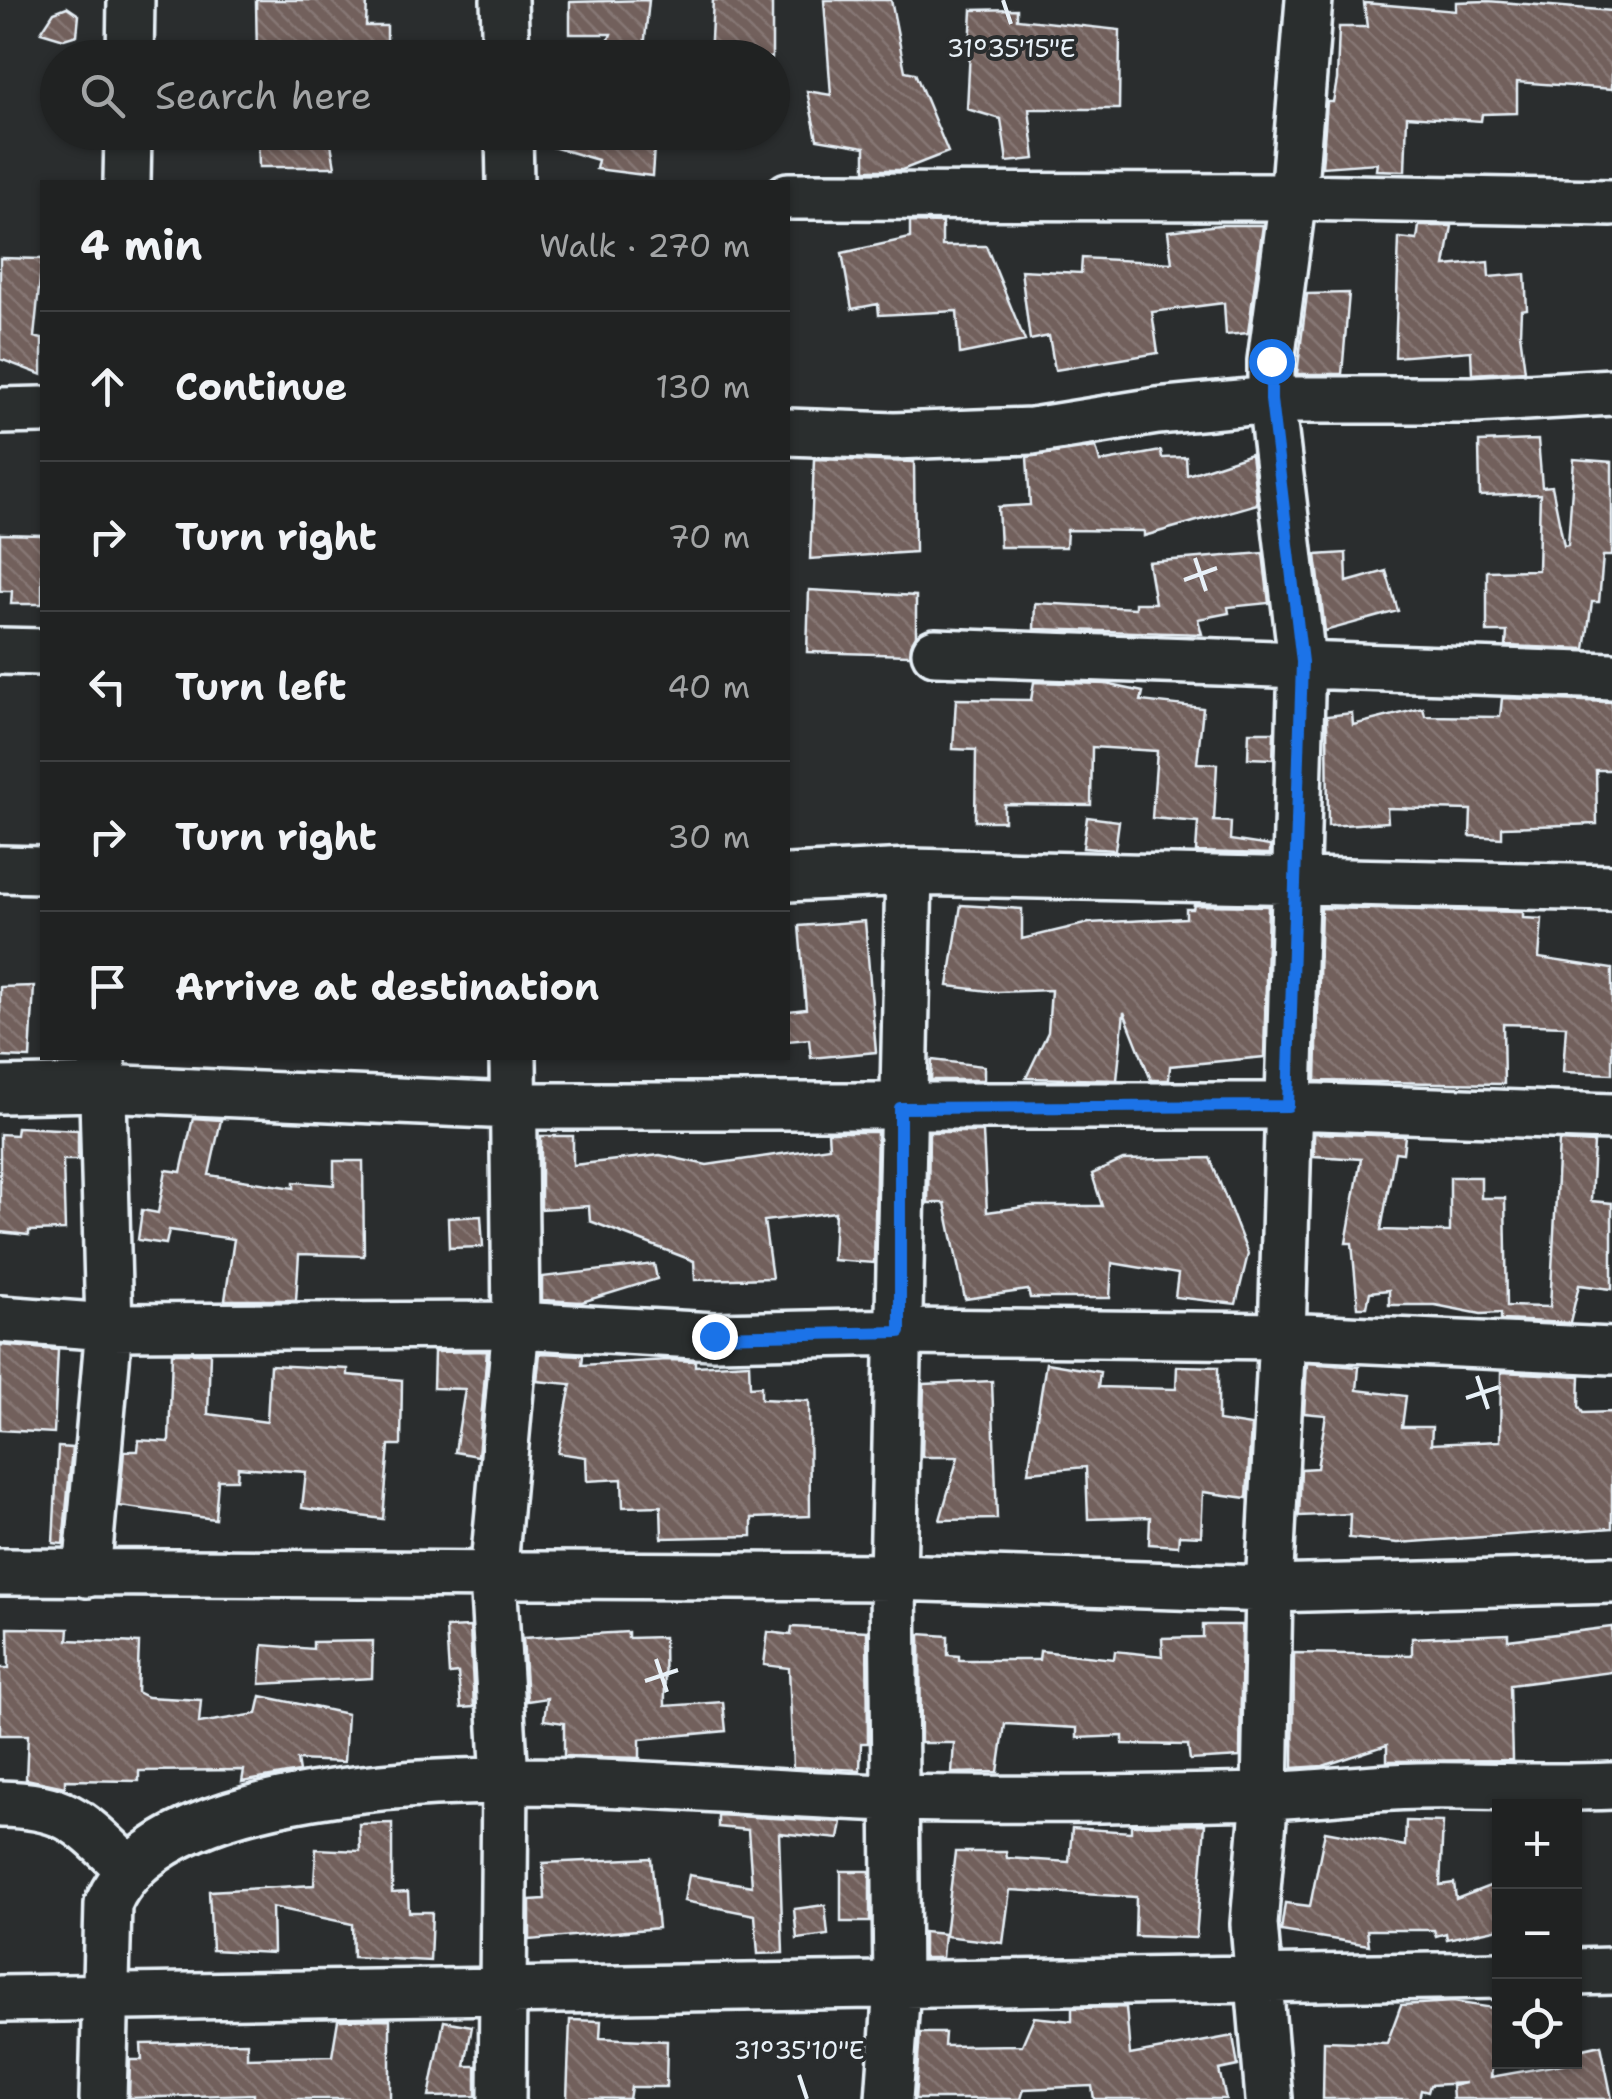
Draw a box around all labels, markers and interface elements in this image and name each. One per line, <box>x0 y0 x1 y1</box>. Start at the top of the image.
text: 31°35'15"E <box>947 31 1075 65</box>
search box <box>40 40 790 150</box>
icon: search <box>75 68 130 123</box>
text: Search here <box>155 70 372 121</box>
text: 4 min <box>80 217 202 273</box>
text: Walk · 270 m <box>539 224 750 267</box>
route start <box>1249 339 1295 385</box>
icon: ahead <box>80 359 135 414</box>
text: Continue <box>175 361 347 412</box>
text: 130 m <box>655 365 750 408</box>
icon: right <box>80 509 135 564</box>
text: Turn right <box>175 511 377 562</box>
text: 70 m <box>667 515 750 558</box>
icon: left <box>80 659 135 714</box>
text: Turn left <box>175 661 347 712</box>
text: 40 m <box>667 665 750 708</box>
icon: right <box>80 809 135 864</box>
text: Turn right <box>175 811 377 862</box>
text: 30 m <box>667 815 750 858</box>
icon: arrive <box>80 959 135 1014</box>
text: Arrive at destination <box>175 961 599 1012</box>
route end <box>692 1314 738 1360</box>
map controls <box>1492 1799 1582 2069</box>
button: + <box>1492 1799 1582 1889</box>
button: − <box>1492 1889 1582 1979</box>
button: locate <box>1492 1979 1582 2069</box>
text: 31°35'10"E <box>734 2033 864 2067</box>

